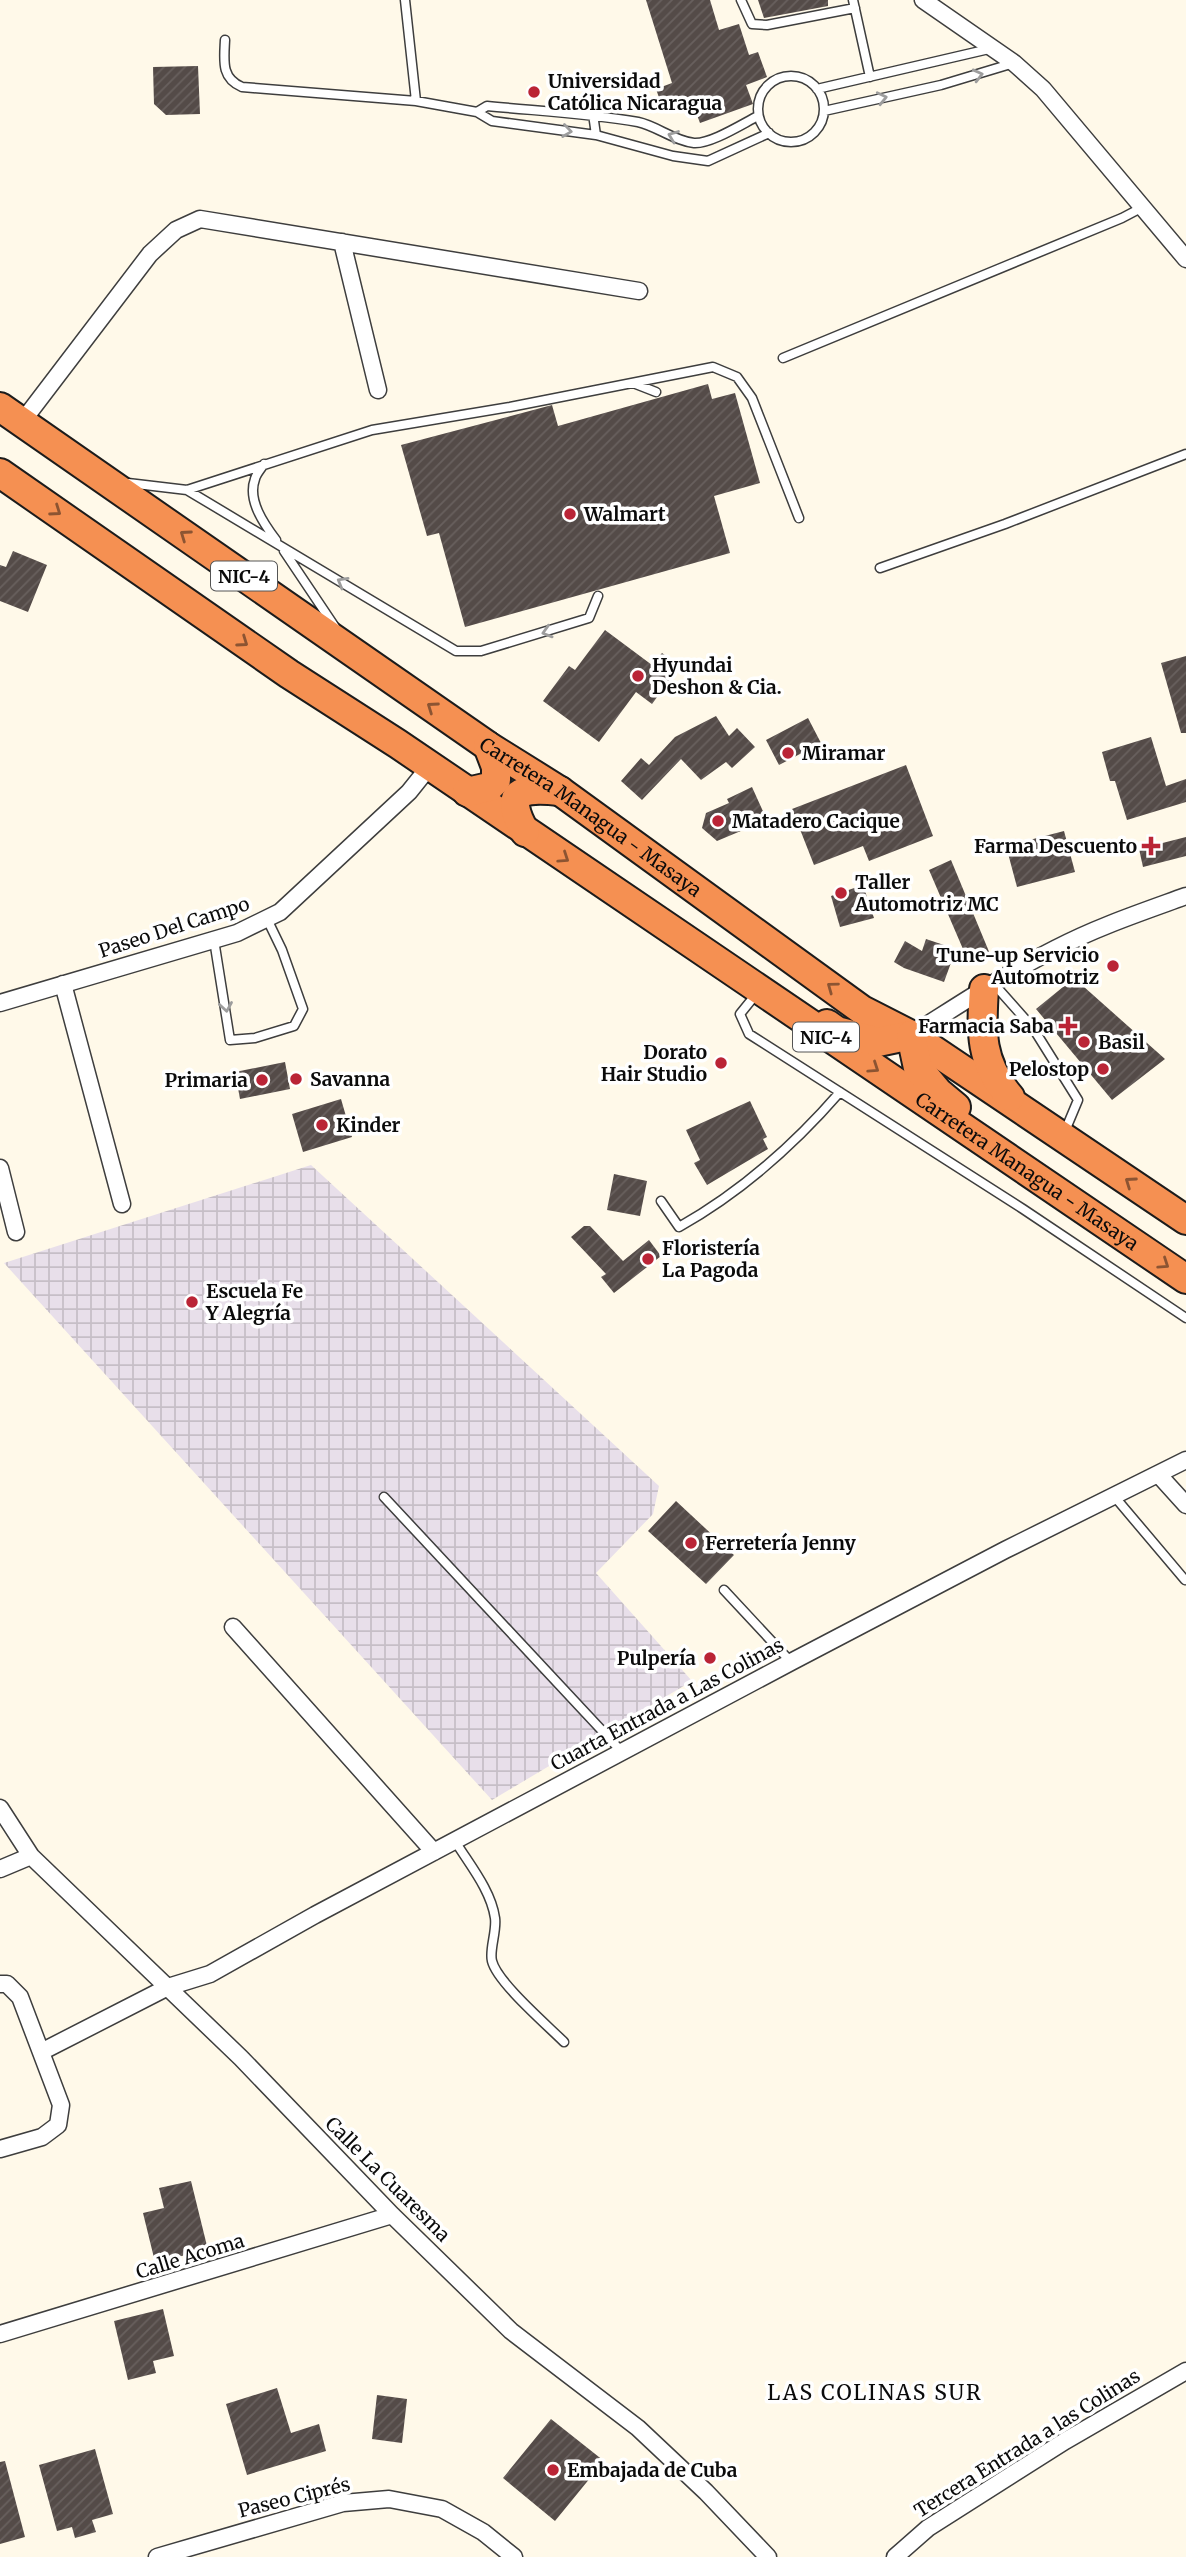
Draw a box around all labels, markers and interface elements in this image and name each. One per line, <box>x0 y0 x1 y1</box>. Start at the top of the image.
place label: Universidad Católica Nicaragua <box>548 69 723 115</box>
one-way arrow <box>972 69 984 83</box>
marker: Universidad Católica Nicaragua <box>526 84 542 100</box>
one-way arrow <box>876 91 888 106</box>
one-way arrow <box>561 124 573 139</box>
one-way arrow <box>667 130 679 144</box>
place label: Walmart <box>583 502 666 526</box>
one-way arrow <box>48 503 61 515</box>
marker: Walmart <box>562 506 578 522</box>
one-way arrow <box>180 531 193 543</box>
road number: NIC-4 <box>211 562 277 590</box>
one-way arrow <box>336 577 349 590</box>
one-way arrow <box>541 623 553 638</box>
one-way arrow <box>235 634 248 646</box>
place label: Hyundai Deshon & Cia. <box>652 653 782 699</box>
marker: Hyundai Deshon & Cia. <box>630 668 646 684</box>
one-way arrow <box>427 703 440 715</box>
street label: Carretera Managua - Masaya <box>475 732 707 902</box>
place label: Miramar <box>802 741 886 765</box>
marker: Miramar <box>780 745 796 761</box>
place label: Matadero Cacique <box>732 809 900 833</box>
marker: Matadero Cacique <box>710 813 726 829</box>
place label: Farma Descuento <box>974 834 1137 858</box>
marker: Farma Descuento <box>1143 838 1159 854</box>
one-way arrow <box>556 850 569 863</box>
place label: Taller Automotriz MC <box>854 870 999 916</box>
marker: Taller Automotriz MC <box>833 885 849 901</box>
street label: Paseo Del Campo <box>96 891 252 963</box>
place label: Tune-up Servicio Automotriz <box>936 943 1100 989</box>
marker: Tune-up Servicio Automotriz <box>1105 958 1121 974</box>
one-way arrow <box>827 983 840 996</box>
one-way arrow <box>218 1001 233 1013</box>
place label: Farmacia Saba <box>918 1014 1054 1038</box>
marker: Farmacia Saba <box>1060 1018 1076 1034</box>
road number: NIC-4 <box>793 1022 859 1052</box>
place label: Basil <box>1098 1030 1145 1054</box>
marker: Basil <box>1076 1034 1092 1050</box>
place label: Dorato Hair Studio <box>601 1040 707 1086</box>
marker: Dorato Hair Studio <box>713 1055 729 1071</box>
place label: Pelostop <box>1009 1057 1089 1081</box>
one-way arrow <box>866 1060 879 1073</box>
marker: Pelostop <box>1095 1061 1111 1077</box>
place label: Savanna <box>310 1067 390 1091</box>
place label: Primaria <box>165 1068 248 1092</box>
marker: Savanna <box>288 1071 304 1087</box>
marker: Primaria <box>254 1072 270 1088</box>
street label: Carretera Managua - Masaya <box>911 1087 1143 1255</box>
place label: Kinder <box>336 1113 401 1137</box>
marker: Kinder <box>314 1117 330 1133</box>
one-way arrow <box>1125 1178 1138 1190</box>
place label: Floristería La Pagoda <box>662 1236 760 1282</box>
marker: Floristería La Pagoda <box>640 1251 656 1267</box>
one-way arrow <box>1156 1256 1169 1268</box>
place label: Escuela Fe Y Alegría <box>205 1279 303 1325</box>
marker: Escuela Fe Y Alegría <box>184 1294 200 1310</box>
place label: Ferretería Jenny <box>705 1531 856 1555</box>
marker: Ferretería Jenny <box>683 1535 699 1551</box>
street label: Cuarta Entrada a Las Colinas <box>546 1632 788 1776</box>
place label: Pulpería <box>617 1646 696 1670</box>
marker: Pulpería <box>702 1650 718 1666</box>
street label: Calle La Cuaresma <box>321 2112 455 2246</box>
street label: Calle Acoma <box>133 2228 247 2284</box>
street label: Tercera Entrada a las Colinas <box>910 2363 1144 2523</box>
district label: LAS COLINAS SUR <box>767 2379 983 2406</box>
place label: Embajada de Cuba <box>567 2458 738 2482</box>
marker: Embajada de Cuba <box>545 2462 561 2478</box>
street label: Paseo Ciprés <box>236 2472 352 2522</box>

